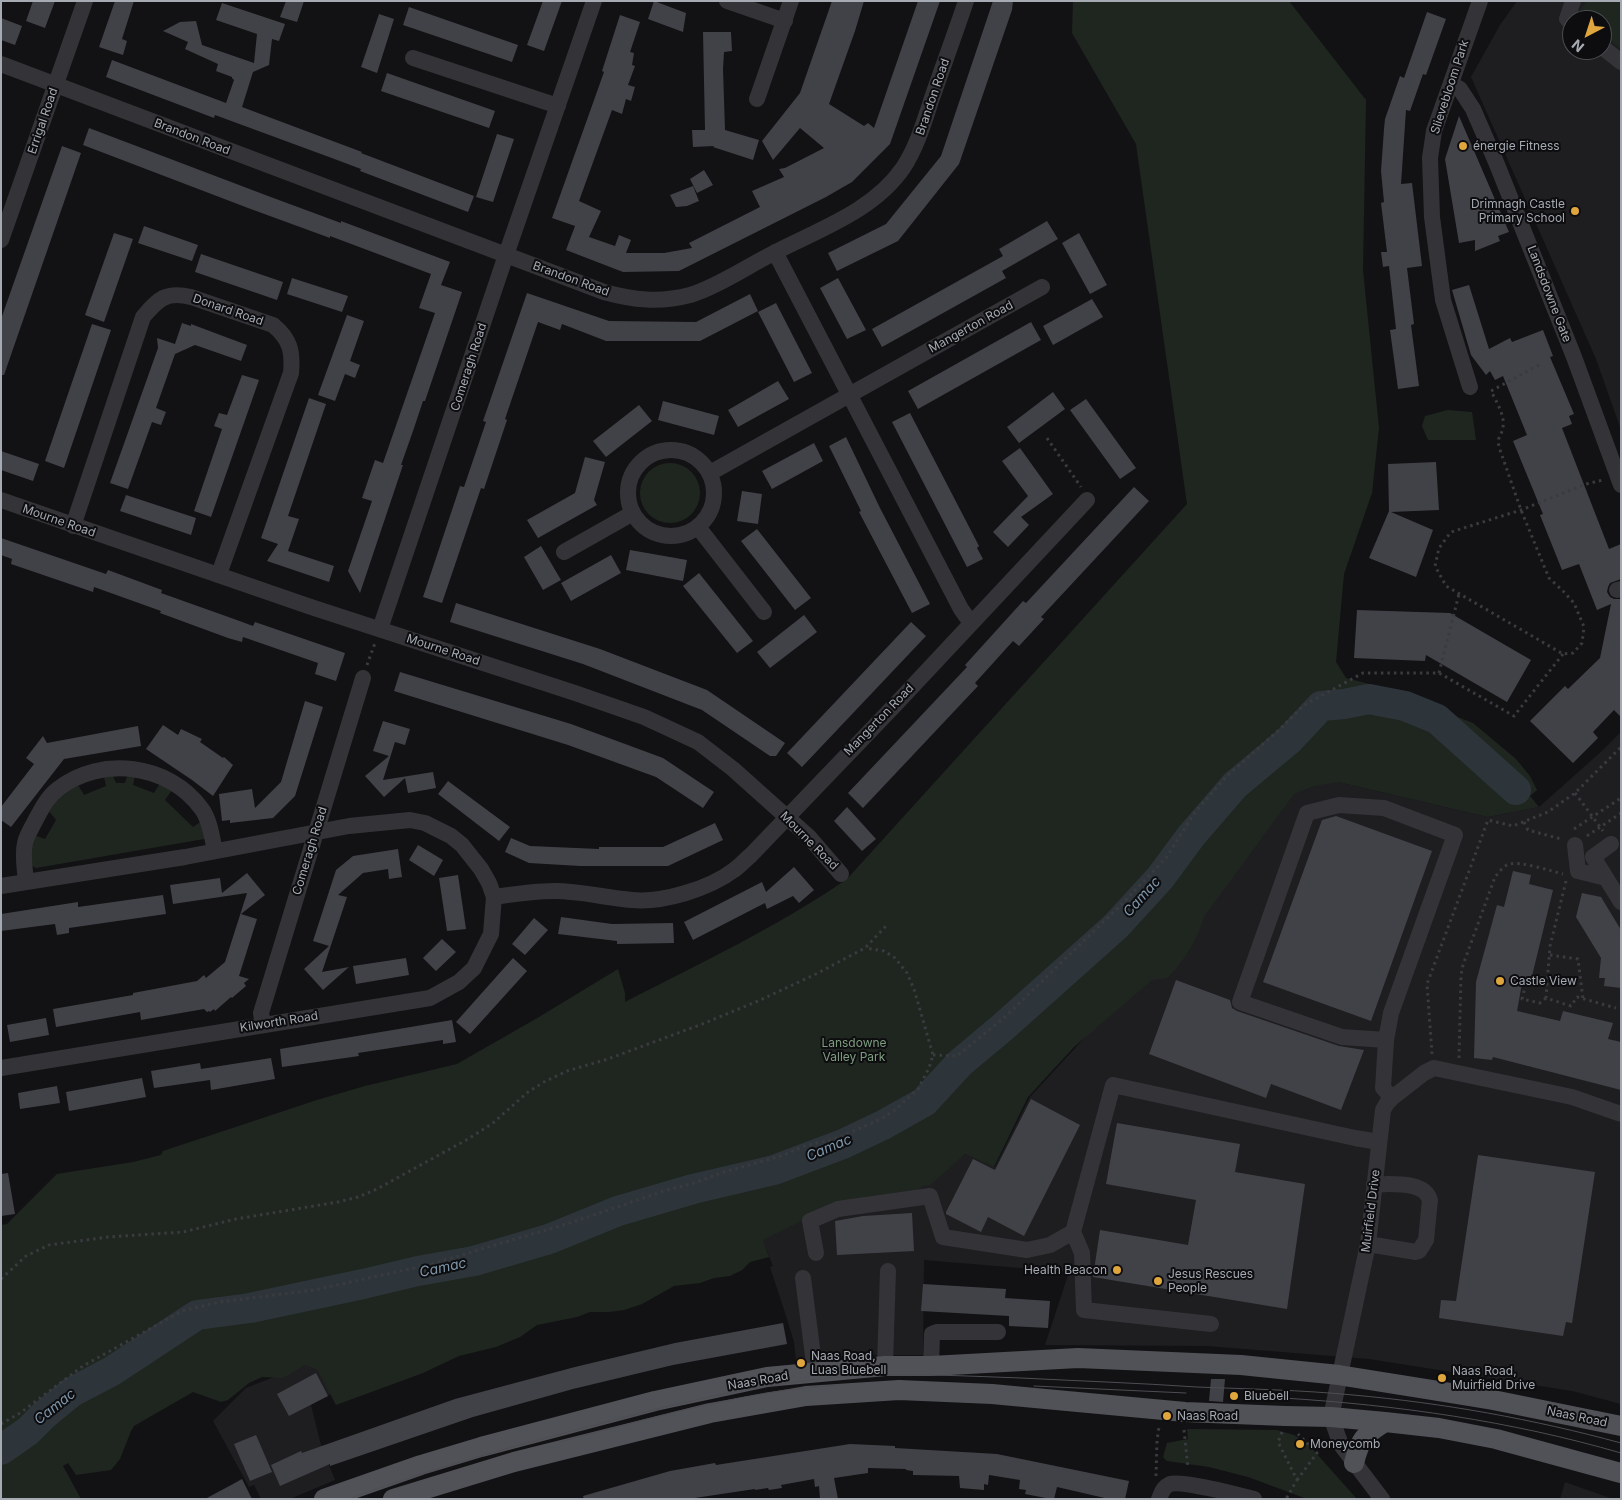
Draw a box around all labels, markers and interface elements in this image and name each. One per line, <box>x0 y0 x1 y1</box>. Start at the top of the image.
north arrow <box>1562 10 1612 60</box>
text: N <box>1568 36 1587 56</box>
street label: Slievebloom Park <box>1428 38 1472 136</box>
street label: Brandon Road <box>913 57 953 137</box>
street label: Errigal Road <box>25 86 61 156</box>
street label: Brandon Road <box>152 116 232 158</box>
place label: énergie Fitness <box>1473 139 1560 153</box>
marker: énergie Fitness <box>1457 140 1469 152</box>
place label: Drimnagh Castle Primary School <box>1471 197 1565 225</box>
marker: Drimnagh Castle Primary School <box>1569 205 1581 217</box>
street label: Landsdowne Gate <box>1524 244 1574 344</box>
street label: Brandon Road <box>531 259 611 299</box>
street label: Donard Road <box>191 291 265 329</box>
street label: Mangerton Road <box>926 298 1016 356</box>
street label: Comeragh Road <box>448 321 490 413</box>
street label: Mourne Road <box>21 502 97 540</box>
street label: Mourne Road <box>405 631 481 669</box>
street label: Mangerton Road <box>841 681 917 759</box>
street label: Comeragh Road <box>290 805 330 897</box>
street label: Mourne Road <box>777 809 841 873</box>
water label: Camac <box>1120 874 1164 920</box>
place label: Castle View <box>1510 974 1577 988</box>
marker: Castle View <box>1494 975 1506 987</box>
street label: Kilworth Road <box>239 1009 319 1035</box>
park label: Lansdowne Valley Park <box>821 1036 887 1064</box>
water label: Camac <box>804 1131 854 1165</box>
street label: Muirfield Drive <box>1359 1169 1383 1253</box>
water label: Camac <box>418 1255 468 1281</box>
place label: Health Beacon <box>1024 1263 1107 1277</box>
marker: Health Beacon <box>1111 1264 1123 1276</box>
place label: Jesus Rescues People <box>1168 1267 1253 1295</box>
marker: Jesus Rescues People <box>1152 1275 1164 1287</box>
place label: Naas Road, Luas Bluebell <box>811 1349 886 1377</box>
marker: Naas Road, Luas Bluebell <box>795 1357 807 1369</box>
place label: Naas Road, Muirfield Drive <box>1452 1364 1535 1392</box>
street label: Naas Road <box>727 1369 789 1393</box>
marker: Naas Road, Muirfield Drive <box>1436 1372 1448 1384</box>
water label: Camac <box>31 1386 79 1428</box>
place label: Bluebell <box>1244 1389 1289 1403</box>
marker: Bluebell <box>1228 1390 1240 1402</box>
street label: Naas Road <box>1546 1404 1608 1430</box>
place label: Naas Road <box>1177 1409 1238 1423</box>
marker: Naas Road <box>1161 1410 1173 1422</box>
place label: Moneycomb <box>1310 1437 1380 1451</box>
marker: Moneycomb <box>1294 1438 1306 1450</box>

